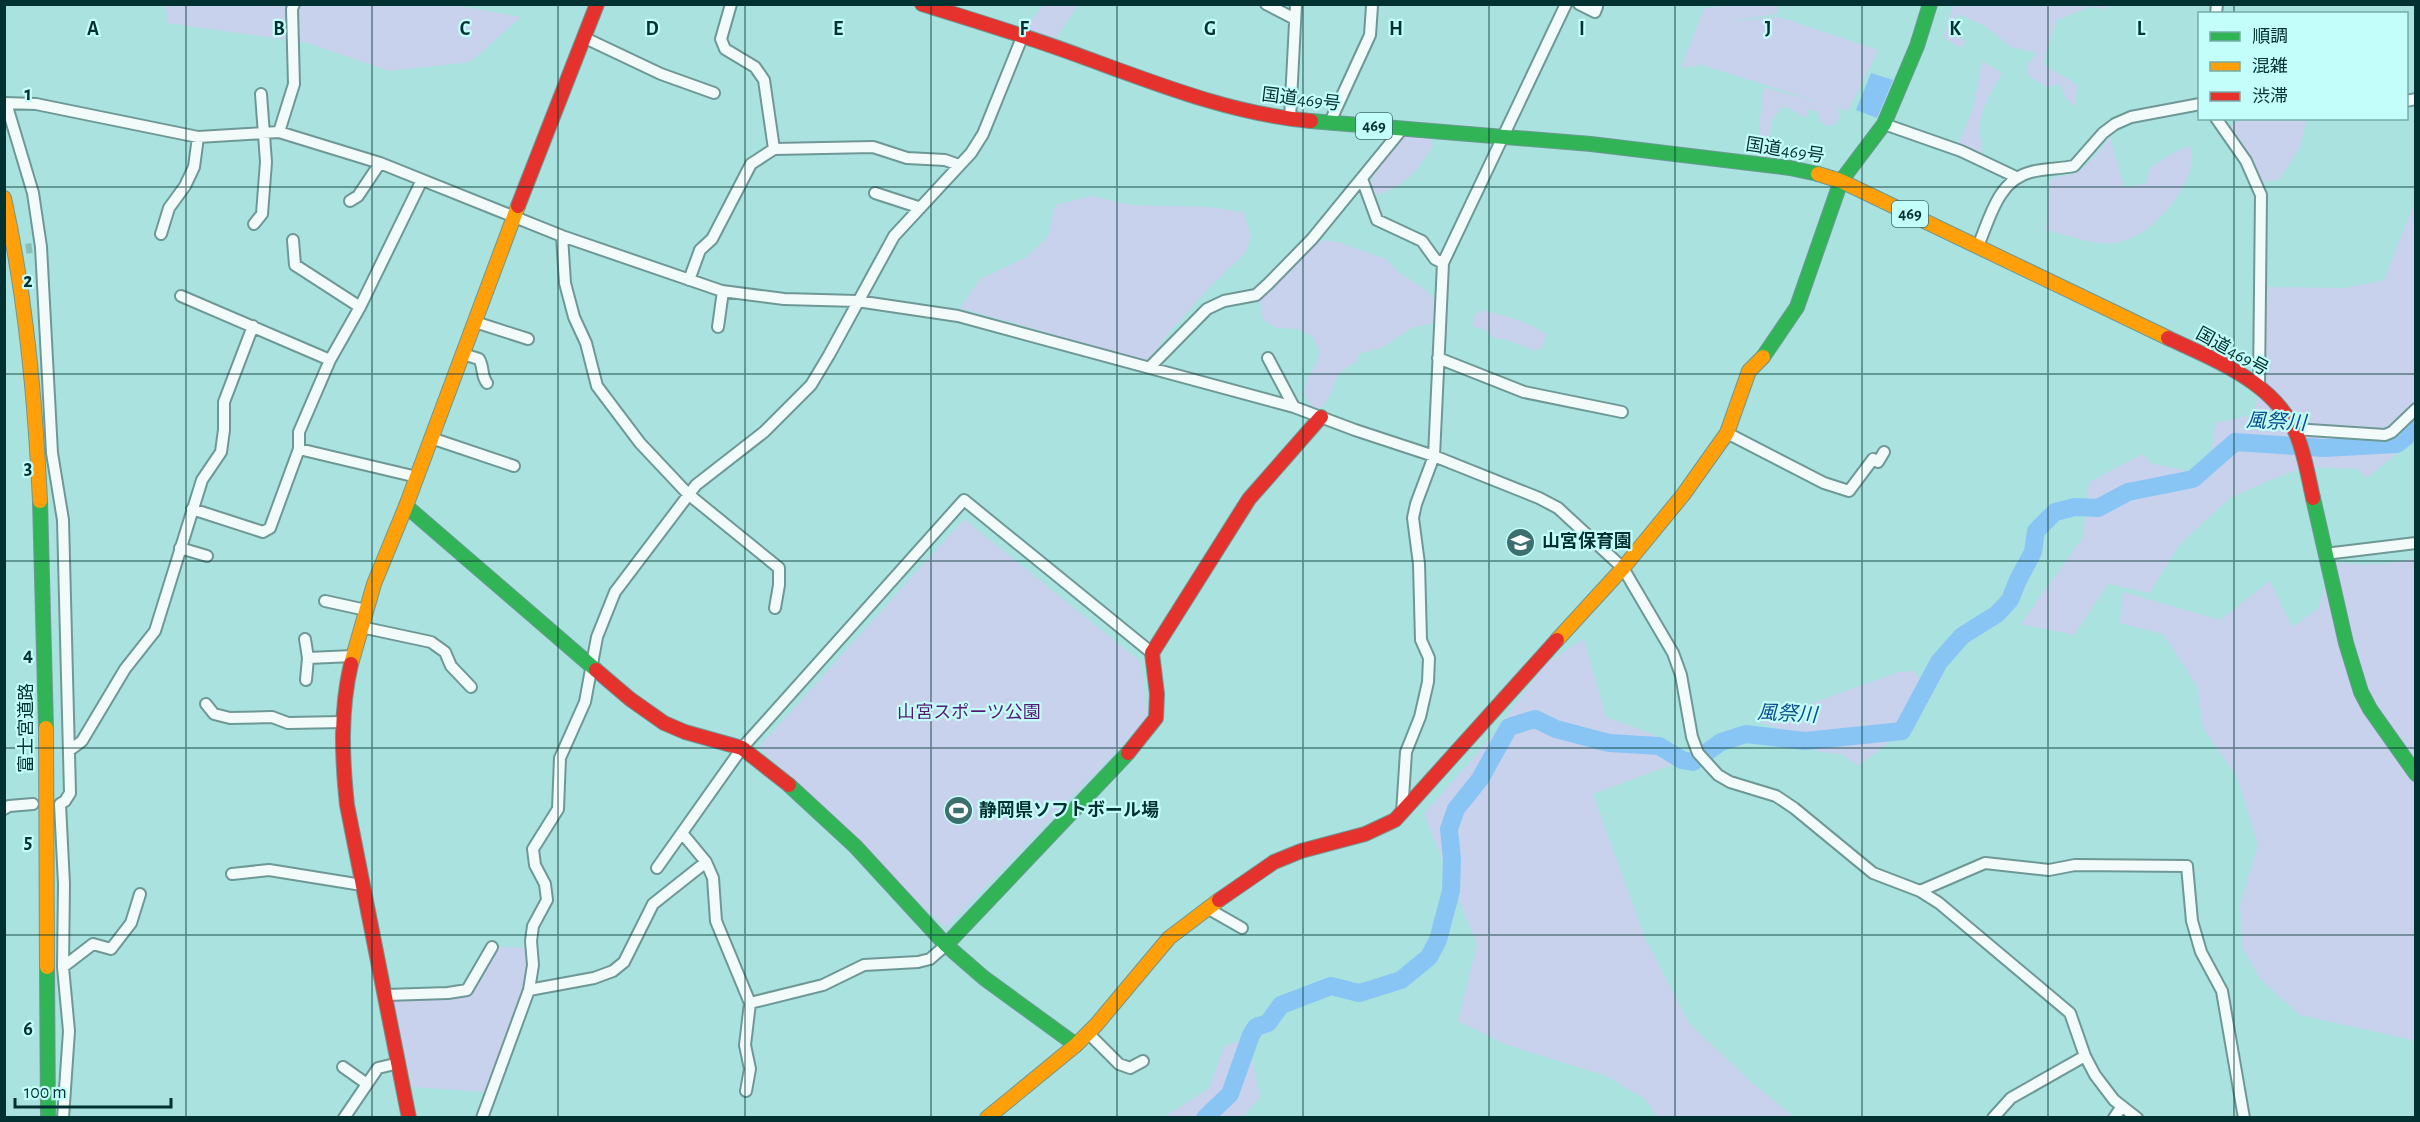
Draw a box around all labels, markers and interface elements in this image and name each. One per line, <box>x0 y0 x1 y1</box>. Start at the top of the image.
legend <box>2198 12 2408 120</box>
text: A <box>87 19 99 39</box>
text: B <box>273 19 285 39</box>
text: C <box>460 19 471 39</box>
text: D <box>645 19 659 39</box>
text: E <box>833 19 843 39</box>
text: F <box>1019 19 1029 39</box>
text: G <box>1204 19 1216 39</box>
text: H <box>1389 19 1403 39</box>
text: I <box>1579 19 1585 39</box>
text: J <box>1765 19 1771 39</box>
text: K <box>1949 19 1961 39</box>
text: L <box>2137 19 2146 39</box>
text: 順調 <box>2252 28 2288 46</box>
text: 混雑 <box>2252 56 2288 76</box>
text: 1 <box>24 84 32 104</box>
street label: 国道469号 <box>1260 84 1342 114</box>
text: 渋滞 <box>2252 87 2288 106</box>
road number: 469 <box>1356 113 1392 139</box>
street label: 国道469号 <box>1744 134 1826 166</box>
road number: 469 <box>1892 201 1928 227</box>
text: 2 <box>23 271 33 291</box>
street label: 国道469号 <box>2193 323 2272 379</box>
water label: 風祭川 <box>2246 409 2309 434</box>
text: 3 <box>24 458 32 478</box>
school or university icon: 山宮保育園 <box>1505 526 1537 558</box>
place label: 山宮保育園 <box>1542 531 1632 551</box>
text: 4 <box>23 645 33 665</box>
street label: 富士宮道路 <box>16 683 36 773</box>
water label: 風祭川 <box>1757 701 1820 726</box>
park label: 山宮スポーツ公園 <box>897 703 1041 722</box>
sports icon: 静岡県ソフトボール場 <box>942 795 974 827</box>
place label: 静岡県ソフトボール場 <box>979 800 1159 820</box>
text: 5 <box>24 832 32 852</box>
text: 6 <box>23 1019 33 1039</box>
scale bar <box>15 1071 171 1109</box>
text: 100 m <box>24 1084 67 1102</box>

